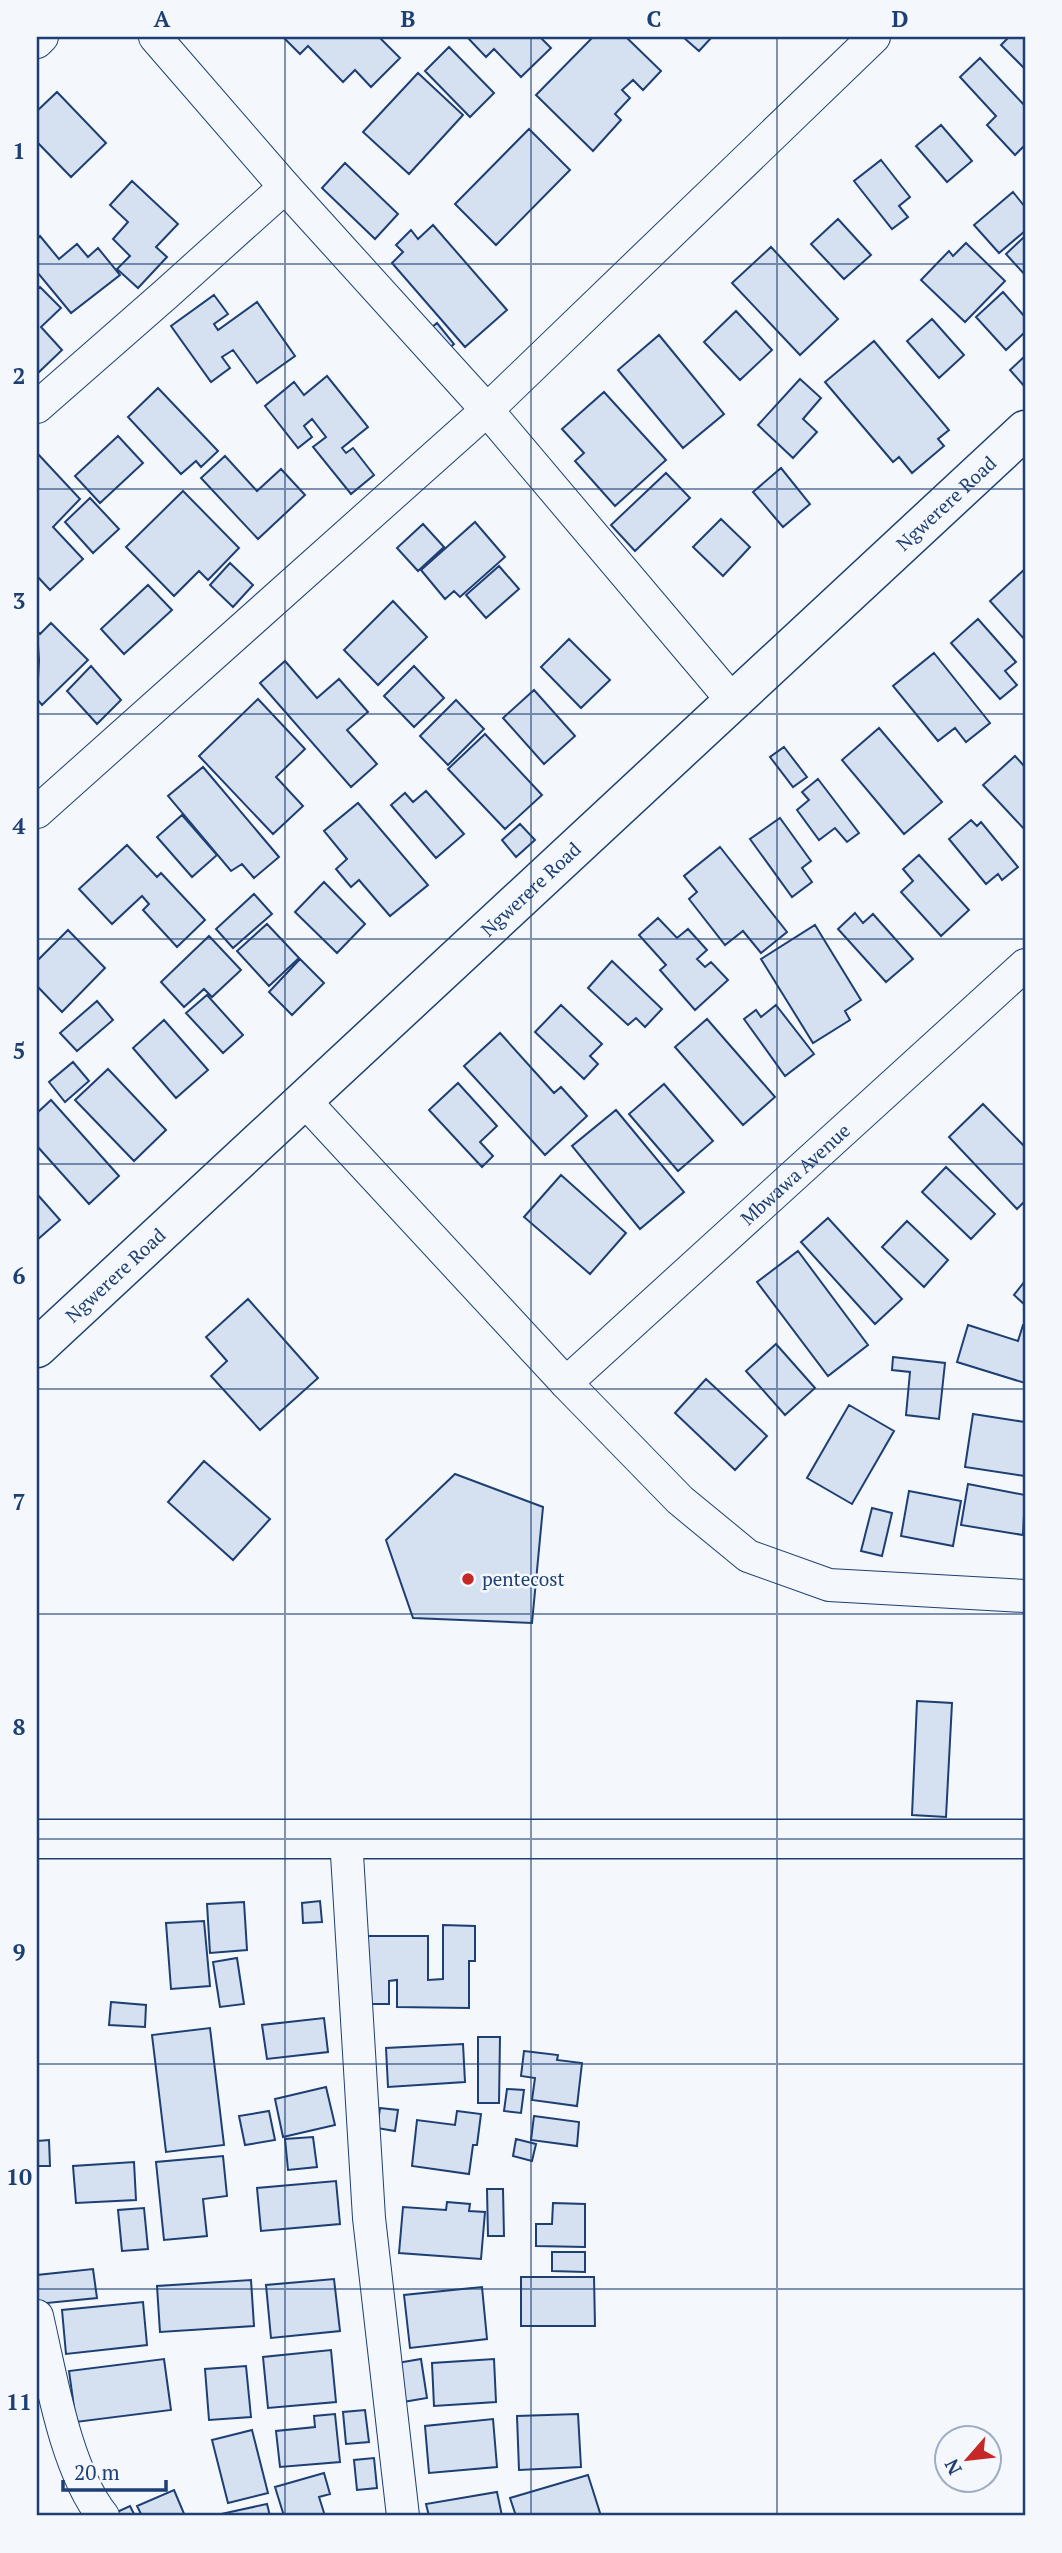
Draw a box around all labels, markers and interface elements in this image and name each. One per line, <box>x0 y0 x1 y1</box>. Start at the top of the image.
text: A <box>154 3 171 34</box>
text: B <box>401 3 416 34</box>
text: C <box>647 3 662 34</box>
text: D <box>892 3 909 34</box>
text: 1 <box>13 135 26 166</box>
text: 2 <box>13 360 26 391</box>
street label: Ngwerere Road <box>890 450 1001 556</box>
text: 3 <box>13 585 26 616</box>
text: 4 <box>13 810 26 841</box>
street label: Ngwerere Road <box>475 836 586 942</box>
text: 5 <box>13 1035 26 1066</box>
street label: Mbwawa Avenue <box>735 1118 855 1230</box>
street label: Ngwerere Road <box>60 1222 171 1327</box>
text: 6 <box>13 1260 26 1291</box>
text: 7 <box>13 1486 26 1517</box>
place label: pentecost <box>482 1566 565 1591</box>
marker: pentecost <box>460 1571 476 1587</box>
text: 8 <box>13 1711 26 1742</box>
text: 9 <box>13 1936 26 1967</box>
text: 10 <box>6 2161 32 2192</box>
text: 11 <box>6 2386 32 2417</box>
north arrow <box>932 2424 1002 2494</box>
scale bar <box>63 2448 166 2492</box>
text: N <box>938 2454 967 2479</box>
text: 20 m <box>74 2458 120 2486</box>

